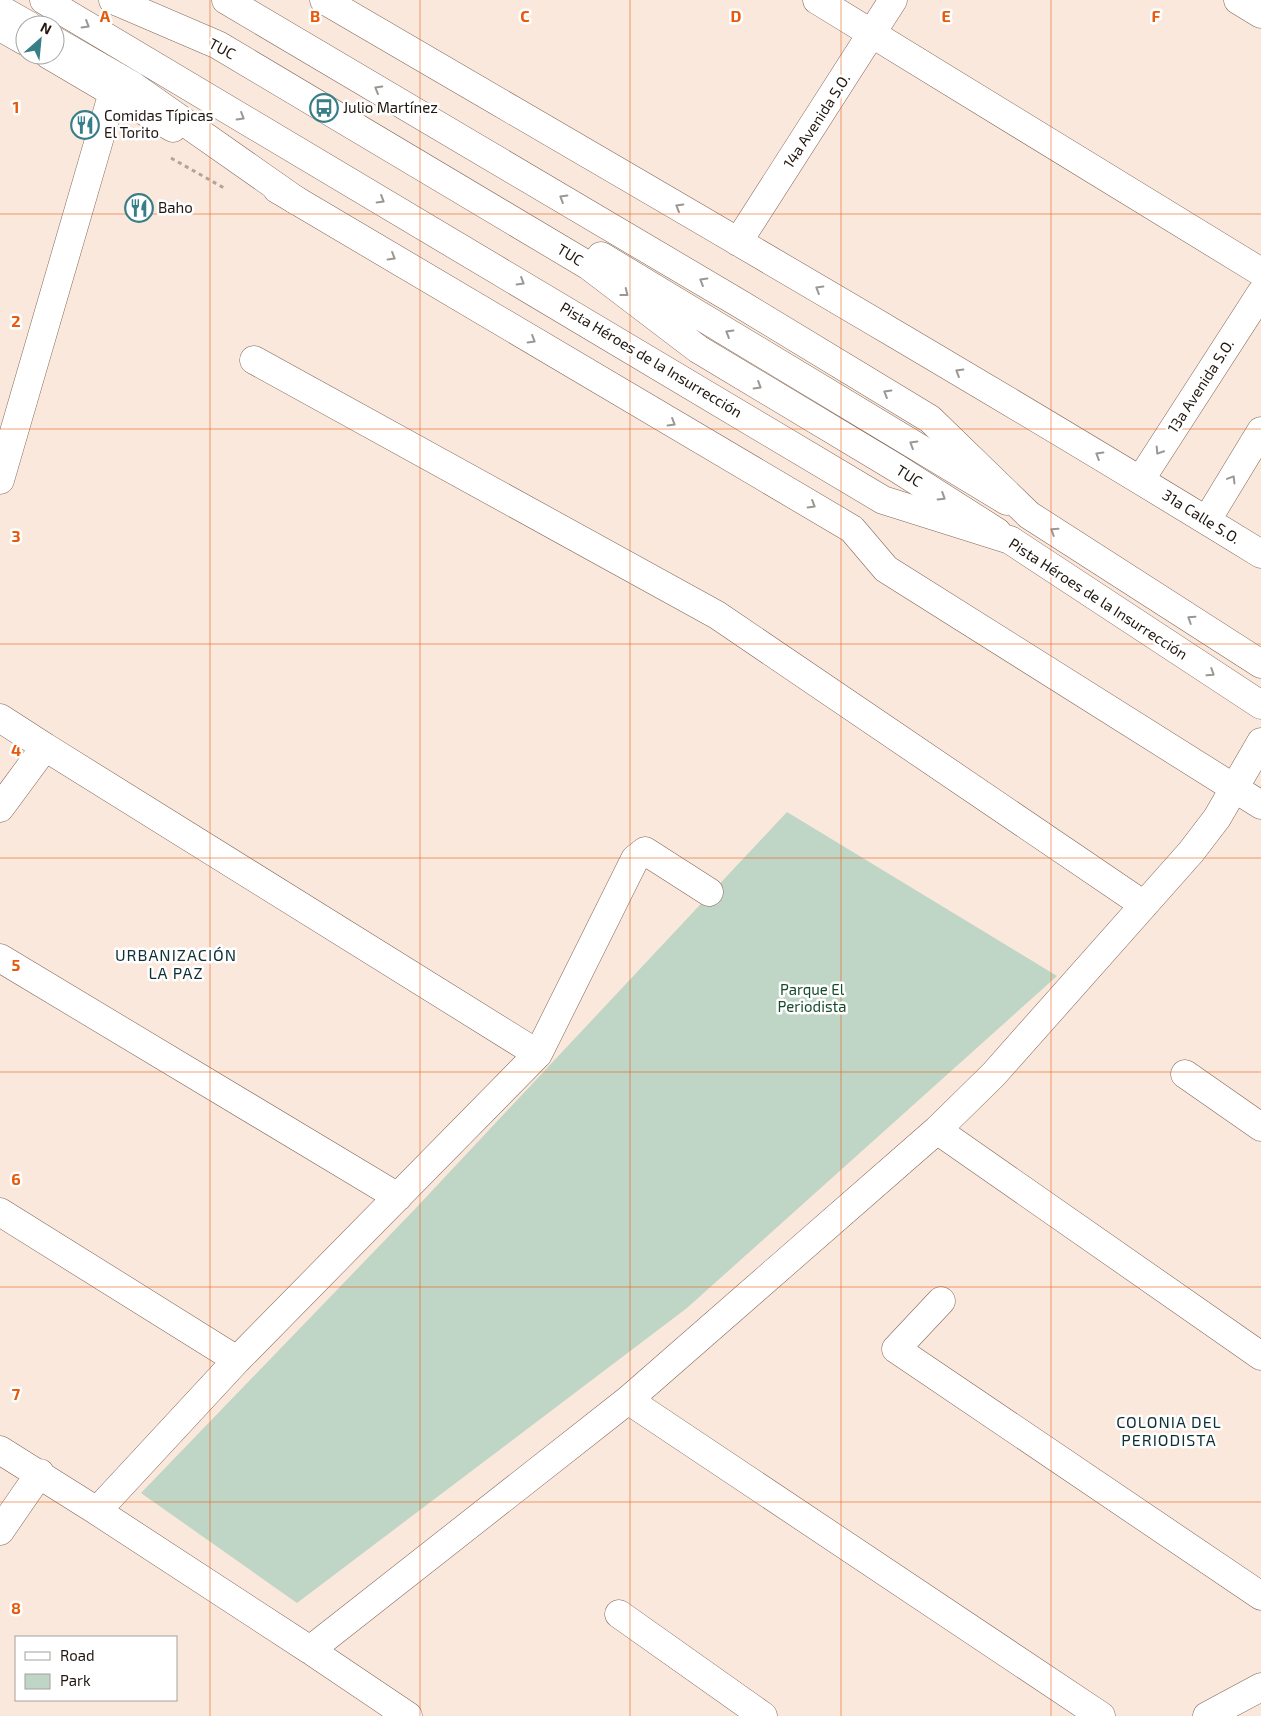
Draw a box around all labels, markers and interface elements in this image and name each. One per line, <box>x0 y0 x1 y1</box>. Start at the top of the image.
text: A <box>100 6 111 25</box>
text: B <box>310 6 320 25</box>
text: C <box>520 6 530 25</box>
text: D <box>731 6 742 25</box>
text: E <box>941 6 951 25</box>
text: F <box>1152 6 1161 25</box>
north arrow <box>15 15 65 65</box>
text: N <box>38 18 54 38</box>
one-way arrow <box>81 18 90 28</box>
street label: TUC <box>206 34 239 63</box>
street label: 14a Avenida S.O. <box>779 70 853 171</box>
one-way arrow <box>375 85 384 95</box>
bus stop icon: Julio Martínez <box>309 93 339 123</box>
text: 1 <box>13 97 19 116</box>
place label: Julio Martínez <box>343 98 438 116</box>
place label: Comidas Típicas El Torito <box>104 106 213 141</box>
restaurant icon: Comidas Típicas El Torito <box>70 110 100 140</box>
one-way arrow <box>236 110 245 120</box>
restaurant icon: Baho <box>124 193 154 223</box>
one-way arrow <box>376 193 385 203</box>
one-way arrow <box>560 195 569 205</box>
place label: Baho <box>158 198 193 216</box>
one-way arrow <box>675 203 684 213</box>
street label: TUC <box>554 239 587 269</box>
one-way arrow <box>387 251 396 261</box>
one-way arrow <box>515 276 524 286</box>
one-way arrow <box>699 278 708 288</box>
one-way arrow <box>815 286 824 296</box>
one-way arrow <box>619 288 628 296</box>
street label: Pista Héroes de la Insurrección <box>557 298 746 421</box>
text: 2 <box>11 311 21 330</box>
one-way arrow <box>726 329 735 339</box>
one-way arrow <box>527 334 536 344</box>
street label: 13a Avenida S.O. <box>1163 335 1237 436</box>
one-way arrow <box>955 368 964 378</box>
one-way arrow <box>753 379 762 389</box>
one-way arrow <box>883 389 892 399</box>
one-way arrow <box>667 416 676 426</box>
one-way arrow <box>910 441 919 451</box>
one-way arrow <box>1155 446 1165 455</box>
one-way arrow <box>1095 451 1104 461</box>
street label: TUC <box>893 460 926 490</box>
one-way arrow <box>1225 475 1235 484</box>
street label: 31a Calle S.O. <box>1159 485 1244 547</box>
one-way arrow <box>937 491 946 500</box>
one-way arrow <box>807 499 816 509</box>
text: 3 <box>11 526 21 545</box>
one-way arrow <box>1050 527 1059 537</box>
street label: Pista Héroes de la Insurrección <box>1006 534 1191 663</box>
one-way arrow <box>1187 615 1196 625</box>
one-way arrow <box>1206 666 1215 676</box>
text: 4 <box>11 740 21 759</box>
district label: URBANIZACIÓN LA PAZ <box>115 945 237 982</box>
text: 5 <box>12 955 21 974</box>
park label: Parque El Periodista <box>778 980 846 1015</box>
text: 6 <box>11 1169 21 1188</box>
text: 7 <box>12 1384 21 1403</box>
district label: COLONIA DEL PERIODISTA <box>1116 1412 1222 1449</box>
text: 8 <box>11 1598 21 1617</box>
legend <box>15 1636 178 1701</box>
text: Road <box>60 1646 95 1664</box>
text: Park <box>60 1671 91 1689</box>

